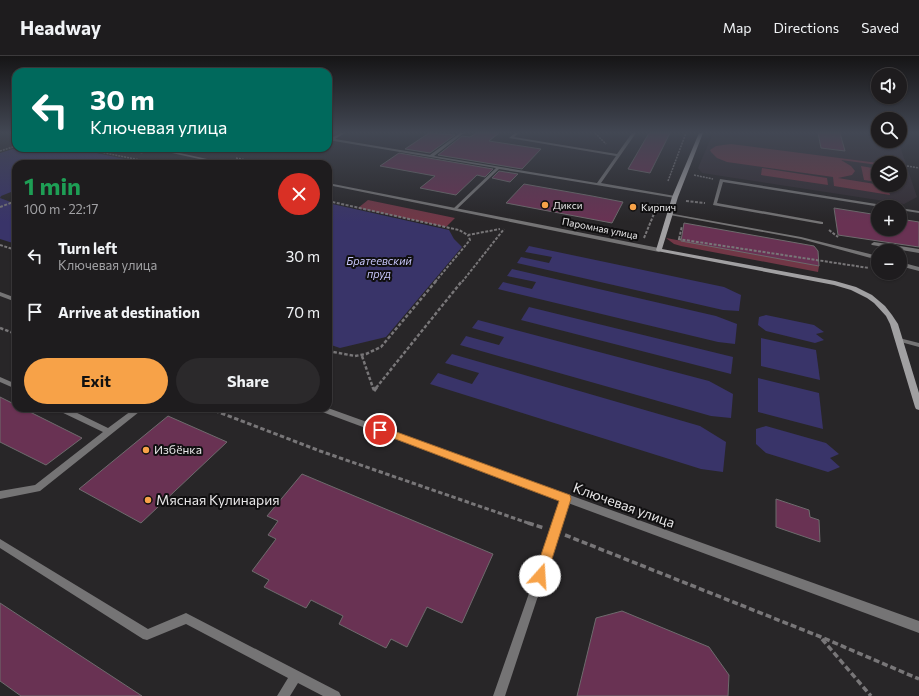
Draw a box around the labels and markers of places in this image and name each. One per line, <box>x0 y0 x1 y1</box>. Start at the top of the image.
place label: Дикси <box>553 199 582 211</box>
marker: Дикси <box>540 200 550 210</box>
place label: Кирпич <box>641 201 676 213</box>
marker: Кирпич <box>628 202 638 212</box>
pin <box>363 413 397 447</box>
place label: Избёнка <box>154 442 202 456</box>
marker: Избёнка <box>141 445 151 455</box>
place label: Мясная Кулинария <box>156 491 280 508</box>
marker: Мясная Кулинария <box>143 495 153 505</box>

